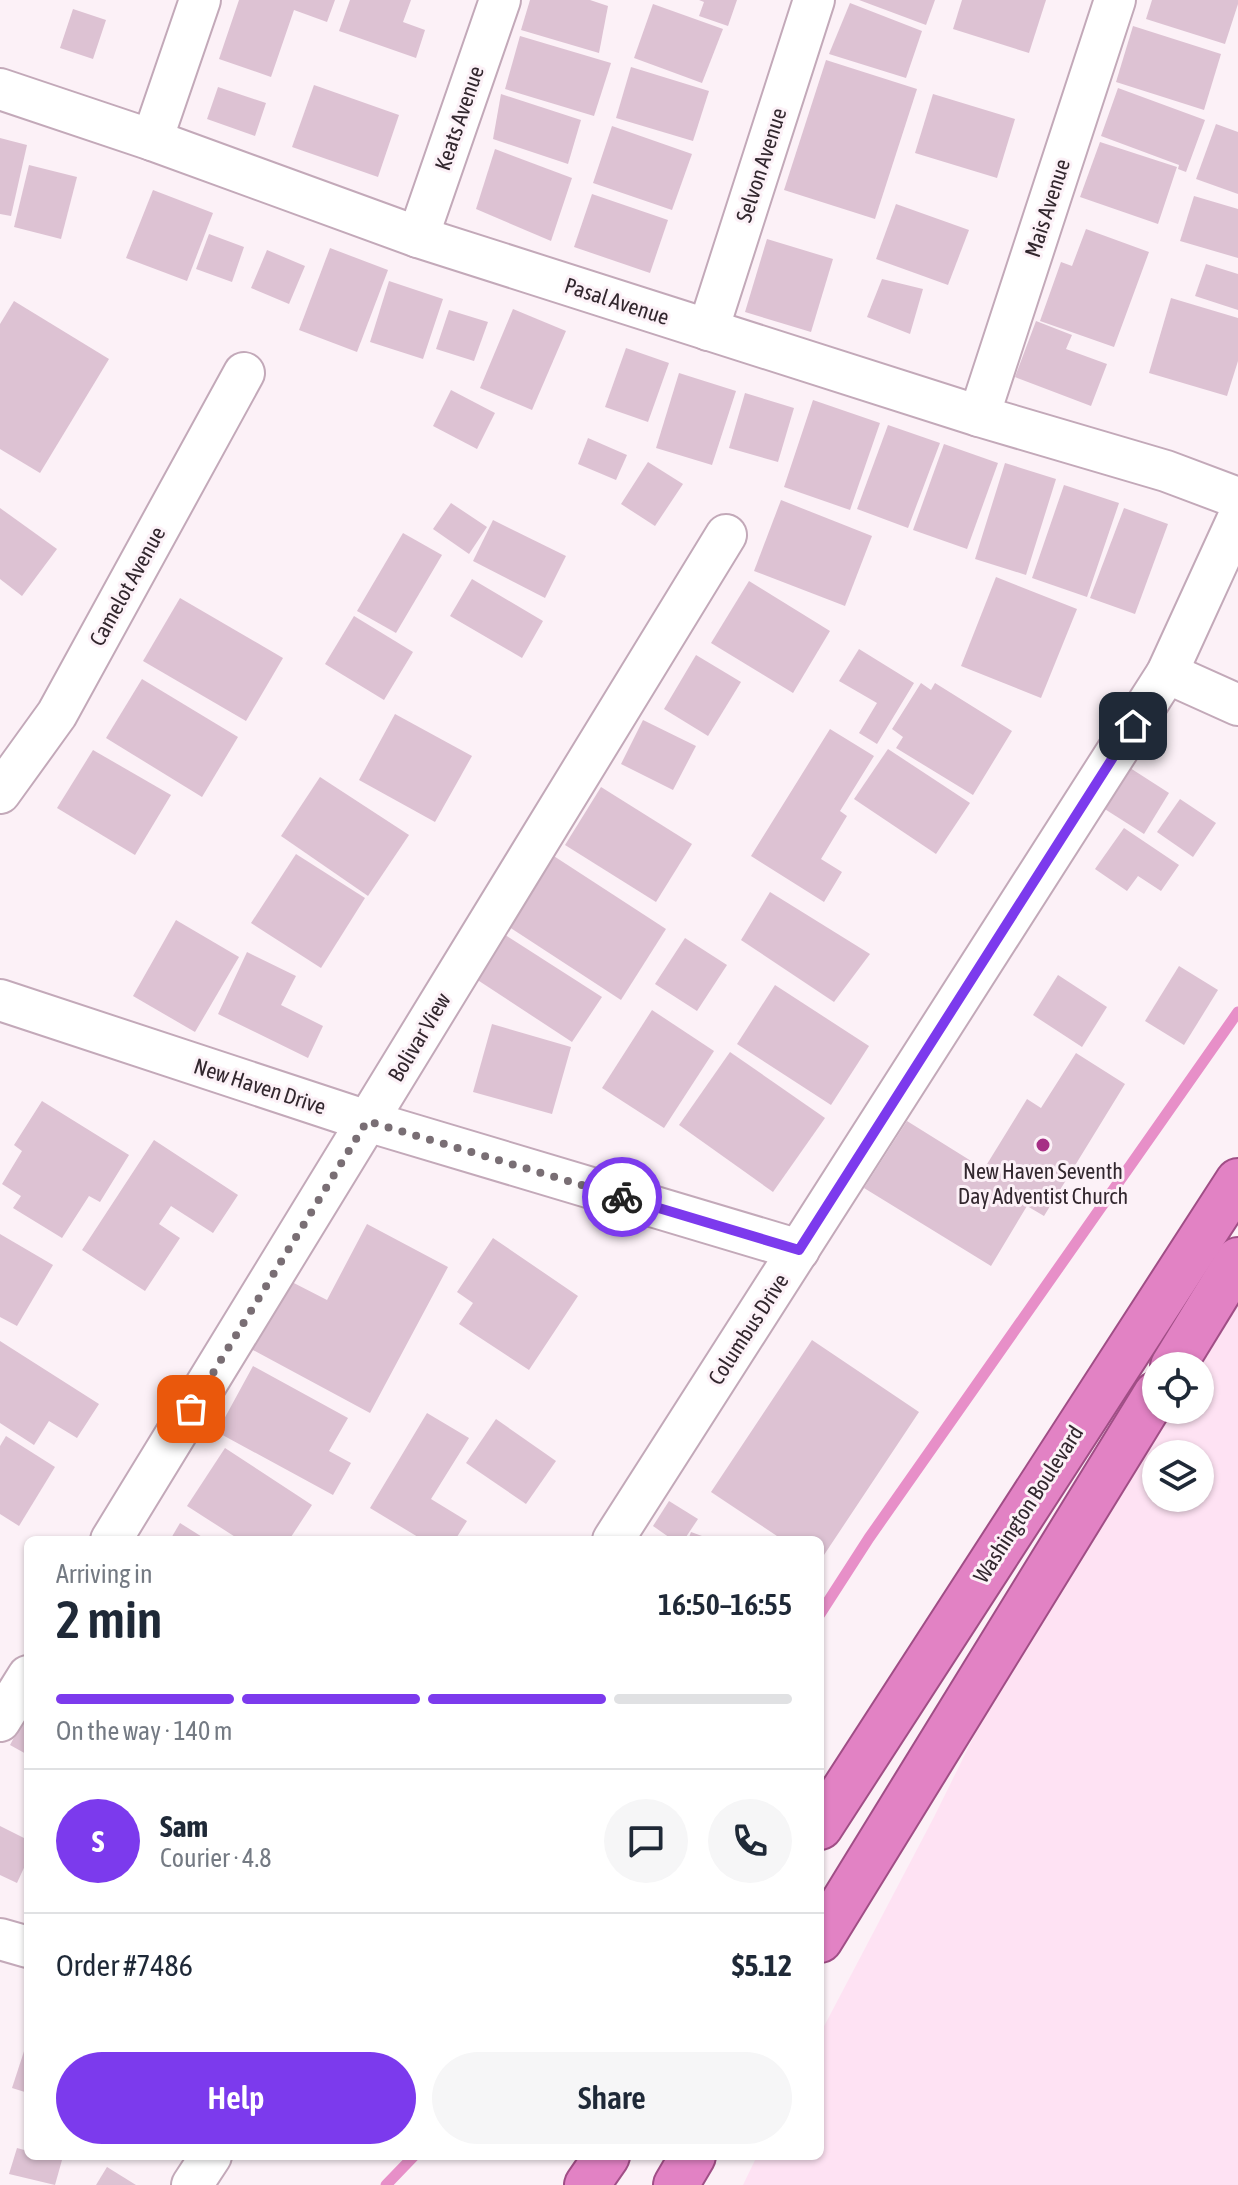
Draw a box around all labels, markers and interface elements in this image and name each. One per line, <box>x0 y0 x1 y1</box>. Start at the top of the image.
street label: Keats Avenue <box>429 62 489 174</box>
street label: Selvon Avenue <box>730 105 792 225</box>
street label: Mais Avenue <box>1019 156 1075 260</box>
street label: Pasal Avenue <box>561 272 673 330</box>
street label: Camelot Avenue <box>84 522 170 650</box>
pin <box>1099 692 1167 760</box>
icon: home <box>1111 704 1155 748</box>
street label: Bolivar View <box>382 988 456 1086</box>
street label: New Haven Drive <box>191 1052 329 1120</box>
marker: New Haven Seventh Day Adventist Church <box>1034 1136 1052 1154</box>
courier <box>582 1157 662 1237</box>
place label: New Haven Seventh Day Adventist Church <box>958 1158 1128 1209</box>
icon: bike <box>600 1175 644 1219</box>
street label: Columbus Drive <box>702 1269 794 1389</box>
map controls <box>1142 1352 1214 1512</box>
button: locate <box>1142 1352 1214 1424</box>
pin <box>157 1375 225 1443</box>
icon: bag <box>169 1387 213 1431</box>
street label: Washington Boulevard <box>968 1421 1088 1587</box>
button: layers <box>1142 1440 1214 1512</box>
text: Arriving in <box>56 1559 153 1589</box>
text: 16:50–16:55 <box>658 1587 792 1621</box>
text: 2 min <box>56 1589 162 1649</box>
text: On the way · 140 m <box>56 1716 233 1746</box>
button: chat <box>604 1799 688 1883</box>
button: phone <box>708 1799 792 1883</box>
text: Sam <box>160 1809 208 1843</box>
text: S <box>92 1824 104 1858</box>
text: Courier · 4.8 <box>160 1843 271 1873</box>
text: Order #7486 <box>56 1948 193 1982</box>
text: $5.12 <box>732 1948 792 1982</box>
button: Help <box>56 2052 416 2144</box>
button: Share <box>432 2052 792 2144</box>

